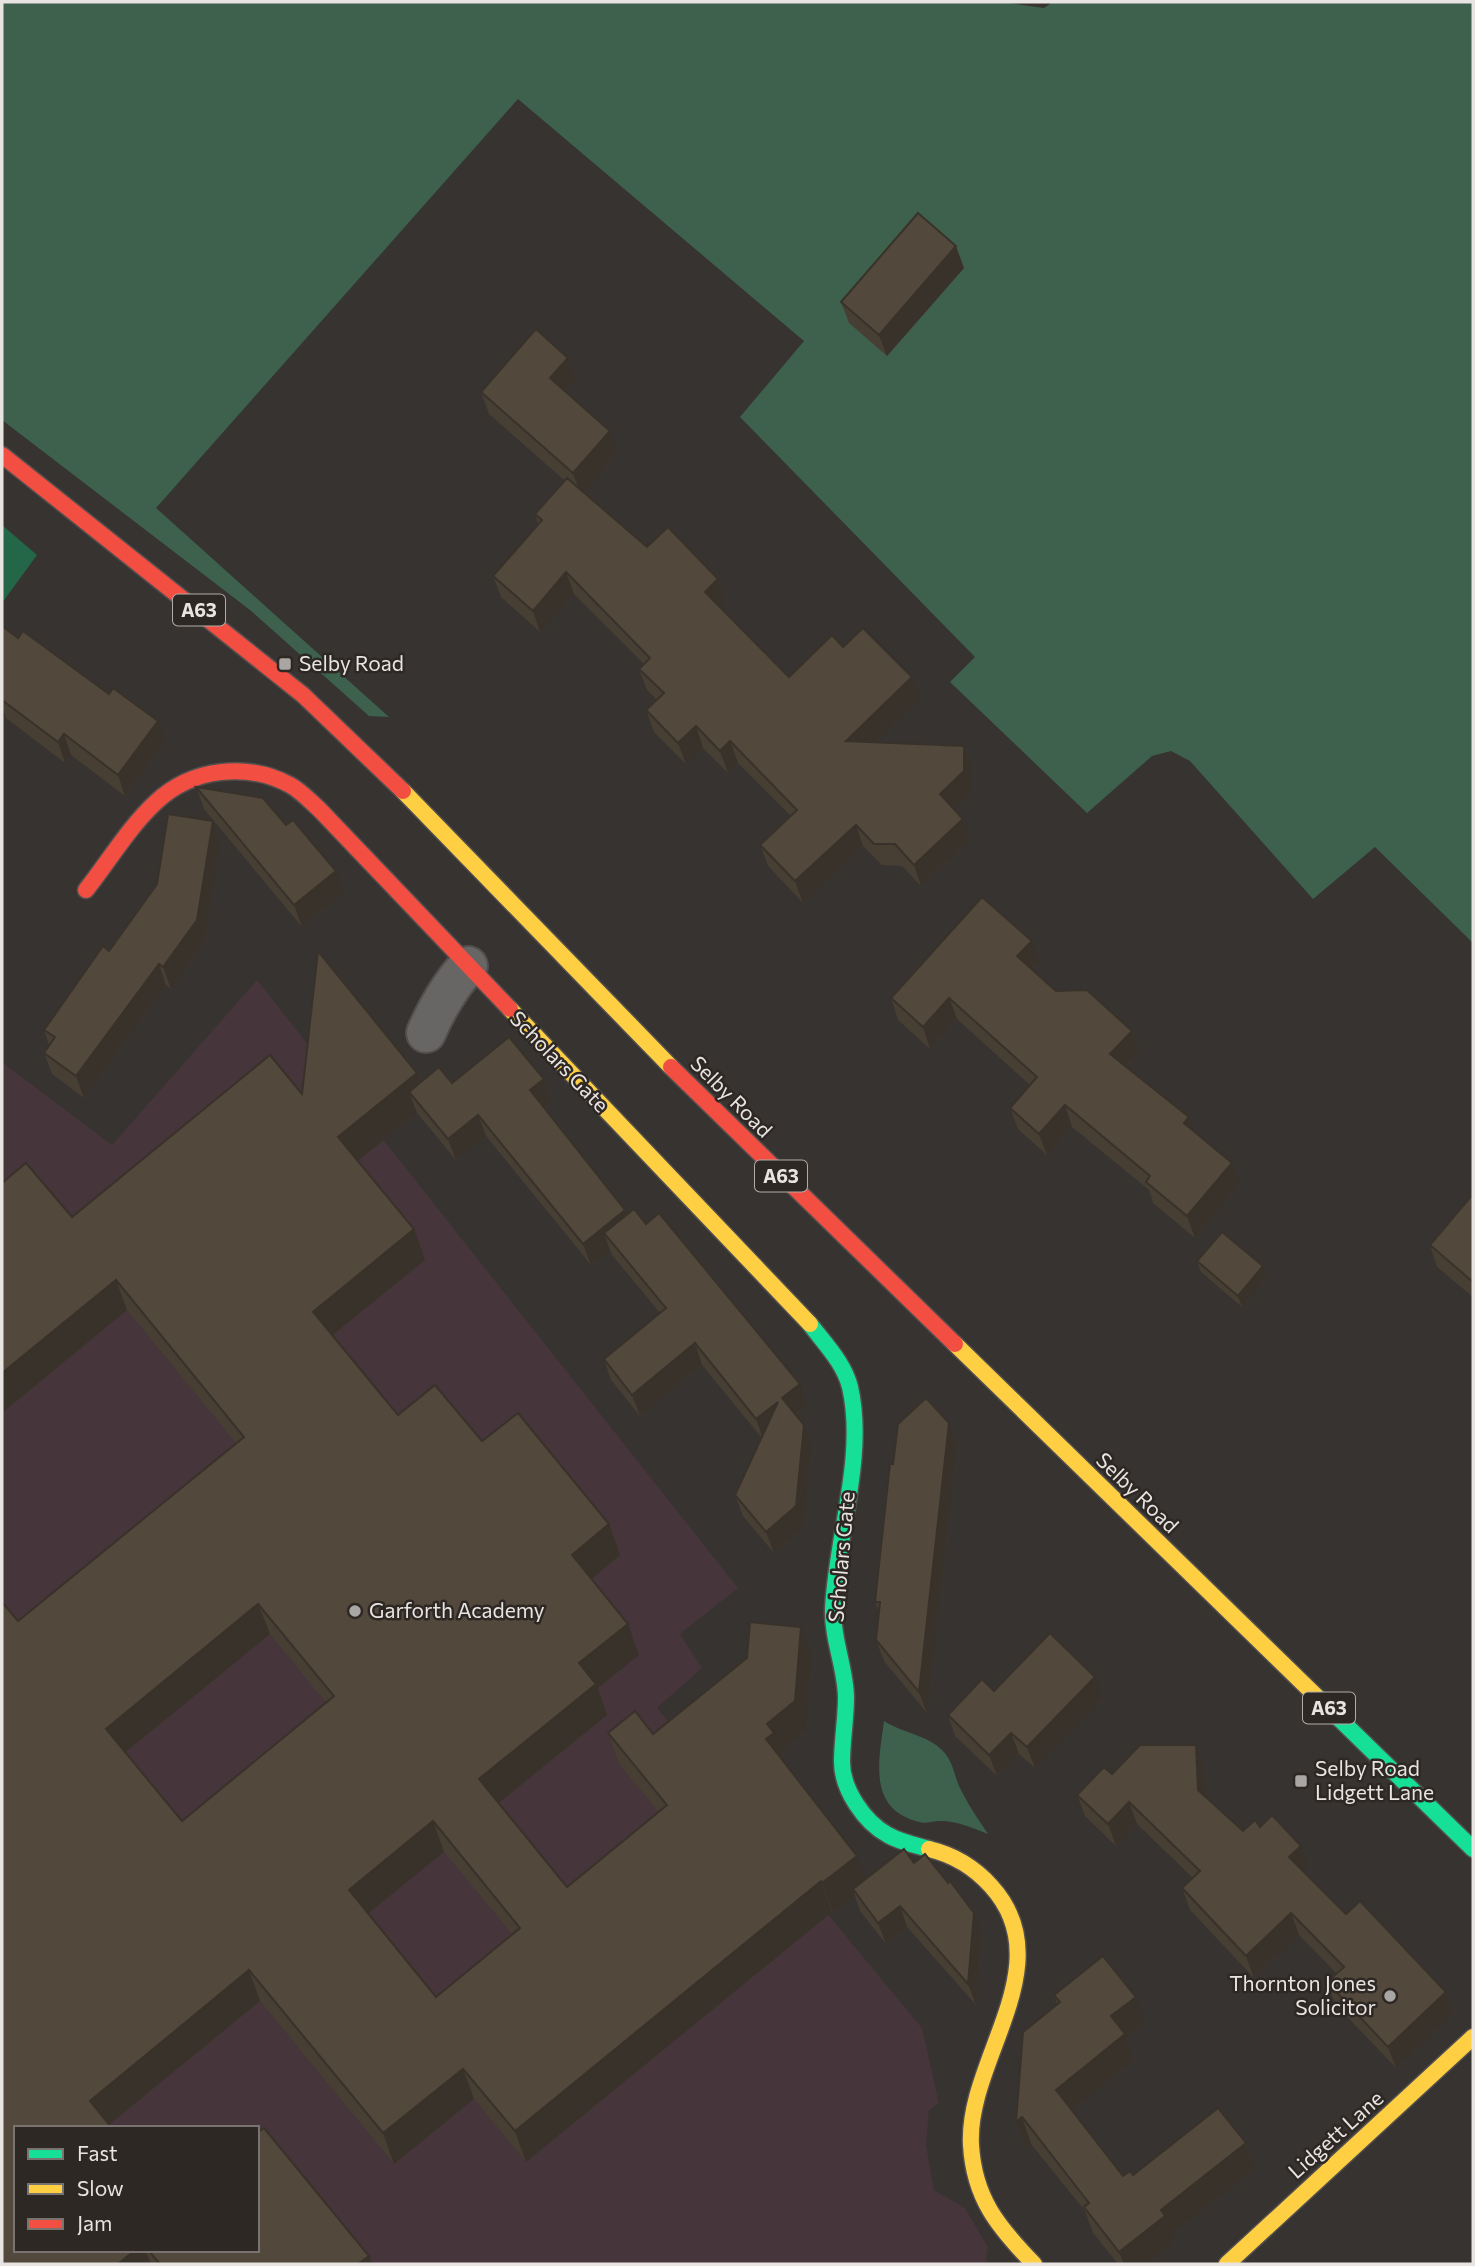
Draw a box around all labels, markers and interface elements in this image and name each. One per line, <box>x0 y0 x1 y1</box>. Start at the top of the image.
road number: A63 <box>173 594 225 625</box>
place label: Selby Road <box>299 650 404 675</box>
marker: Selby Road <box>277 656 293 672</box>
street label: Scholars Gate <box>506 1005 615 1117</box>
street label: Selby Road <box>686 1050 778 1142</box>
road number: A63 <box>755 1160 807 1192</box>
street label: Selby Road <box>1092 1447 1184 1537</box>
street label: Scholars Gate <box>822 1490 859 1623</box>
place label: Garforth Academy <box>369 1597 545 1622</box>
marker: Garforth Academy <box>347 1603 363 1619</box>
road number: A63 <box>1303 1692 1355 1724</box>
place label: Selby Road Lidgett Lane <box>1315 1755 1434 1804</box>
marker: Selby Road Lidgett Lane <box>1293 1773 1309 1789</box>
place label: Thornton Jones Solicitor <box>1229 1970 1376 2019</box>
marker: Thornton Jones Solicitor <box>1382 1988 1398 2004</box>
street label: Lidgett Lane <box>1282 2085 1388 2183</box>
legend <box>14 2126 259 2252</box>
text: Fast <box>77 2140 118 2165</box>
text: Slow <box>77 2175 124 2200</box>
text: Jam <box>77 2210 112 2235</box>

